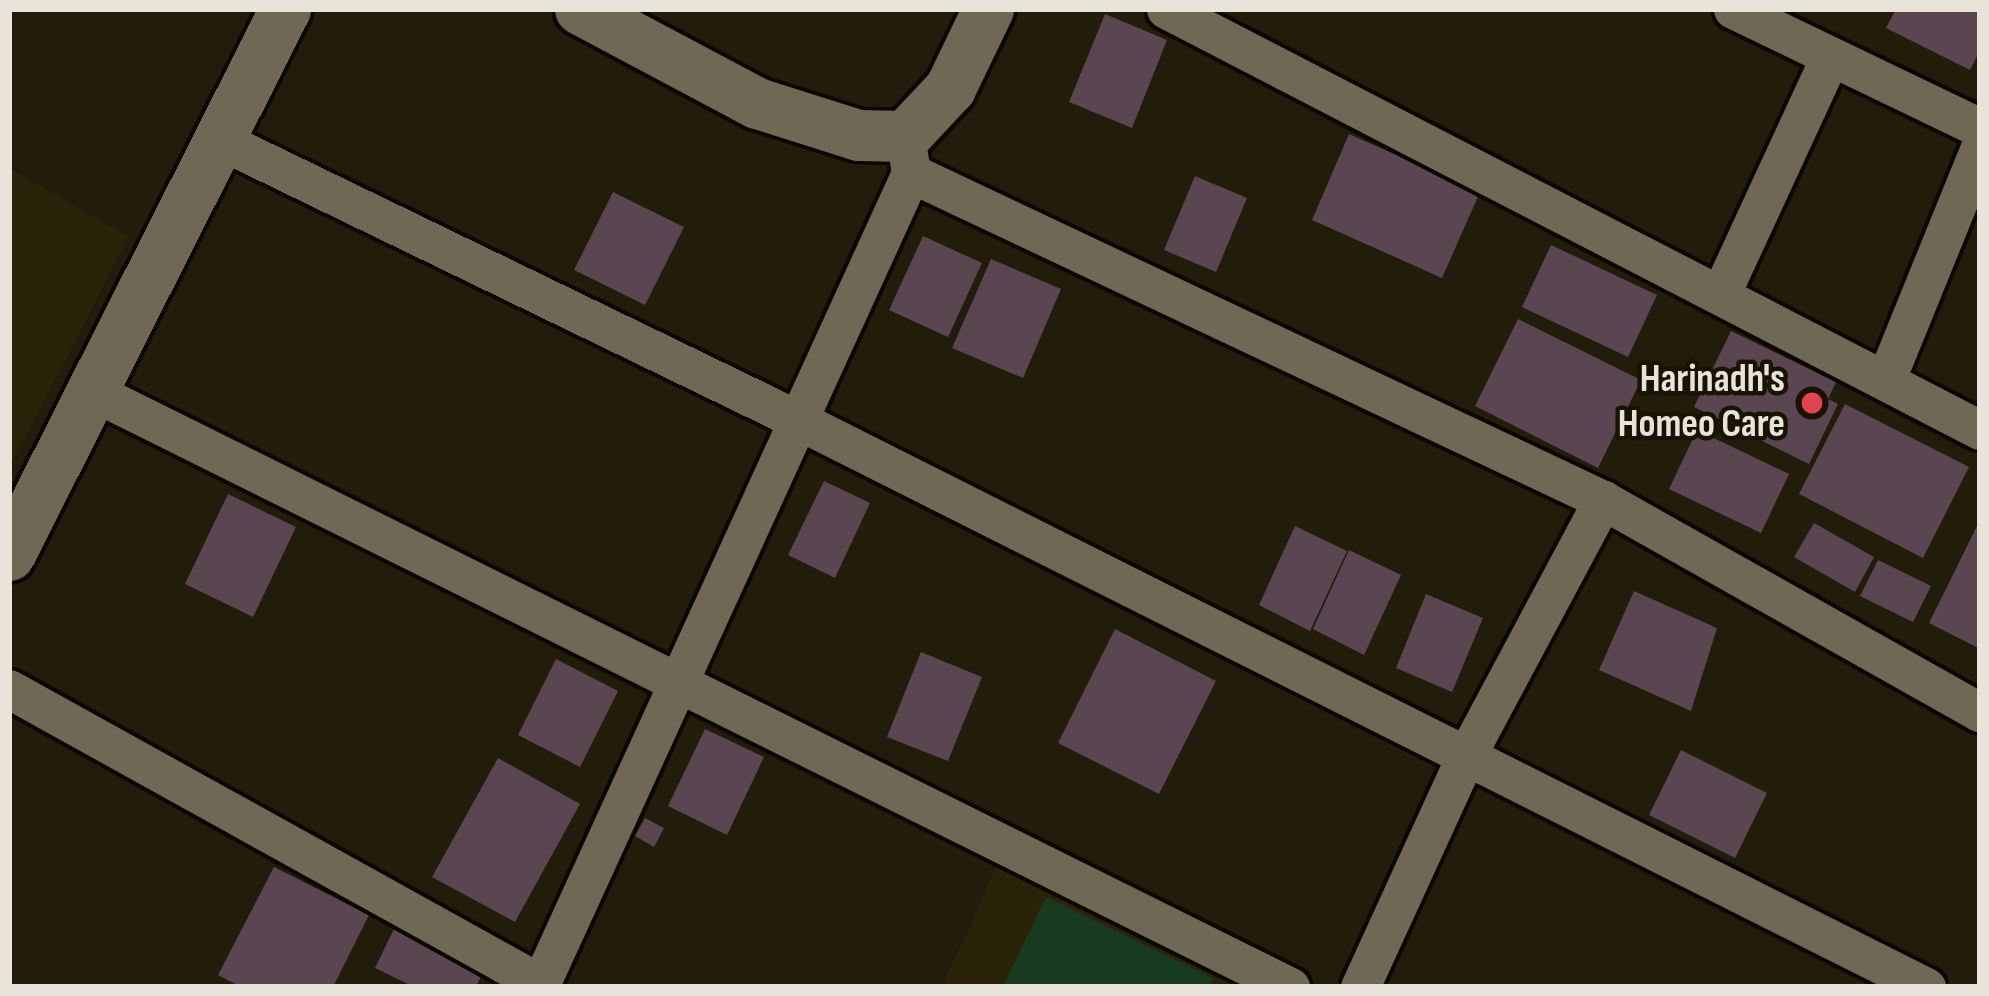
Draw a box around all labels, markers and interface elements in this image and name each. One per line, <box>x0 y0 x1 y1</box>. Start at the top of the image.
place label: Harinadh's Homeo Care <box>1618 358 1785 449</box>
marker: Harinadh's Homeo Care <box>1796 387 1828 419</box>

